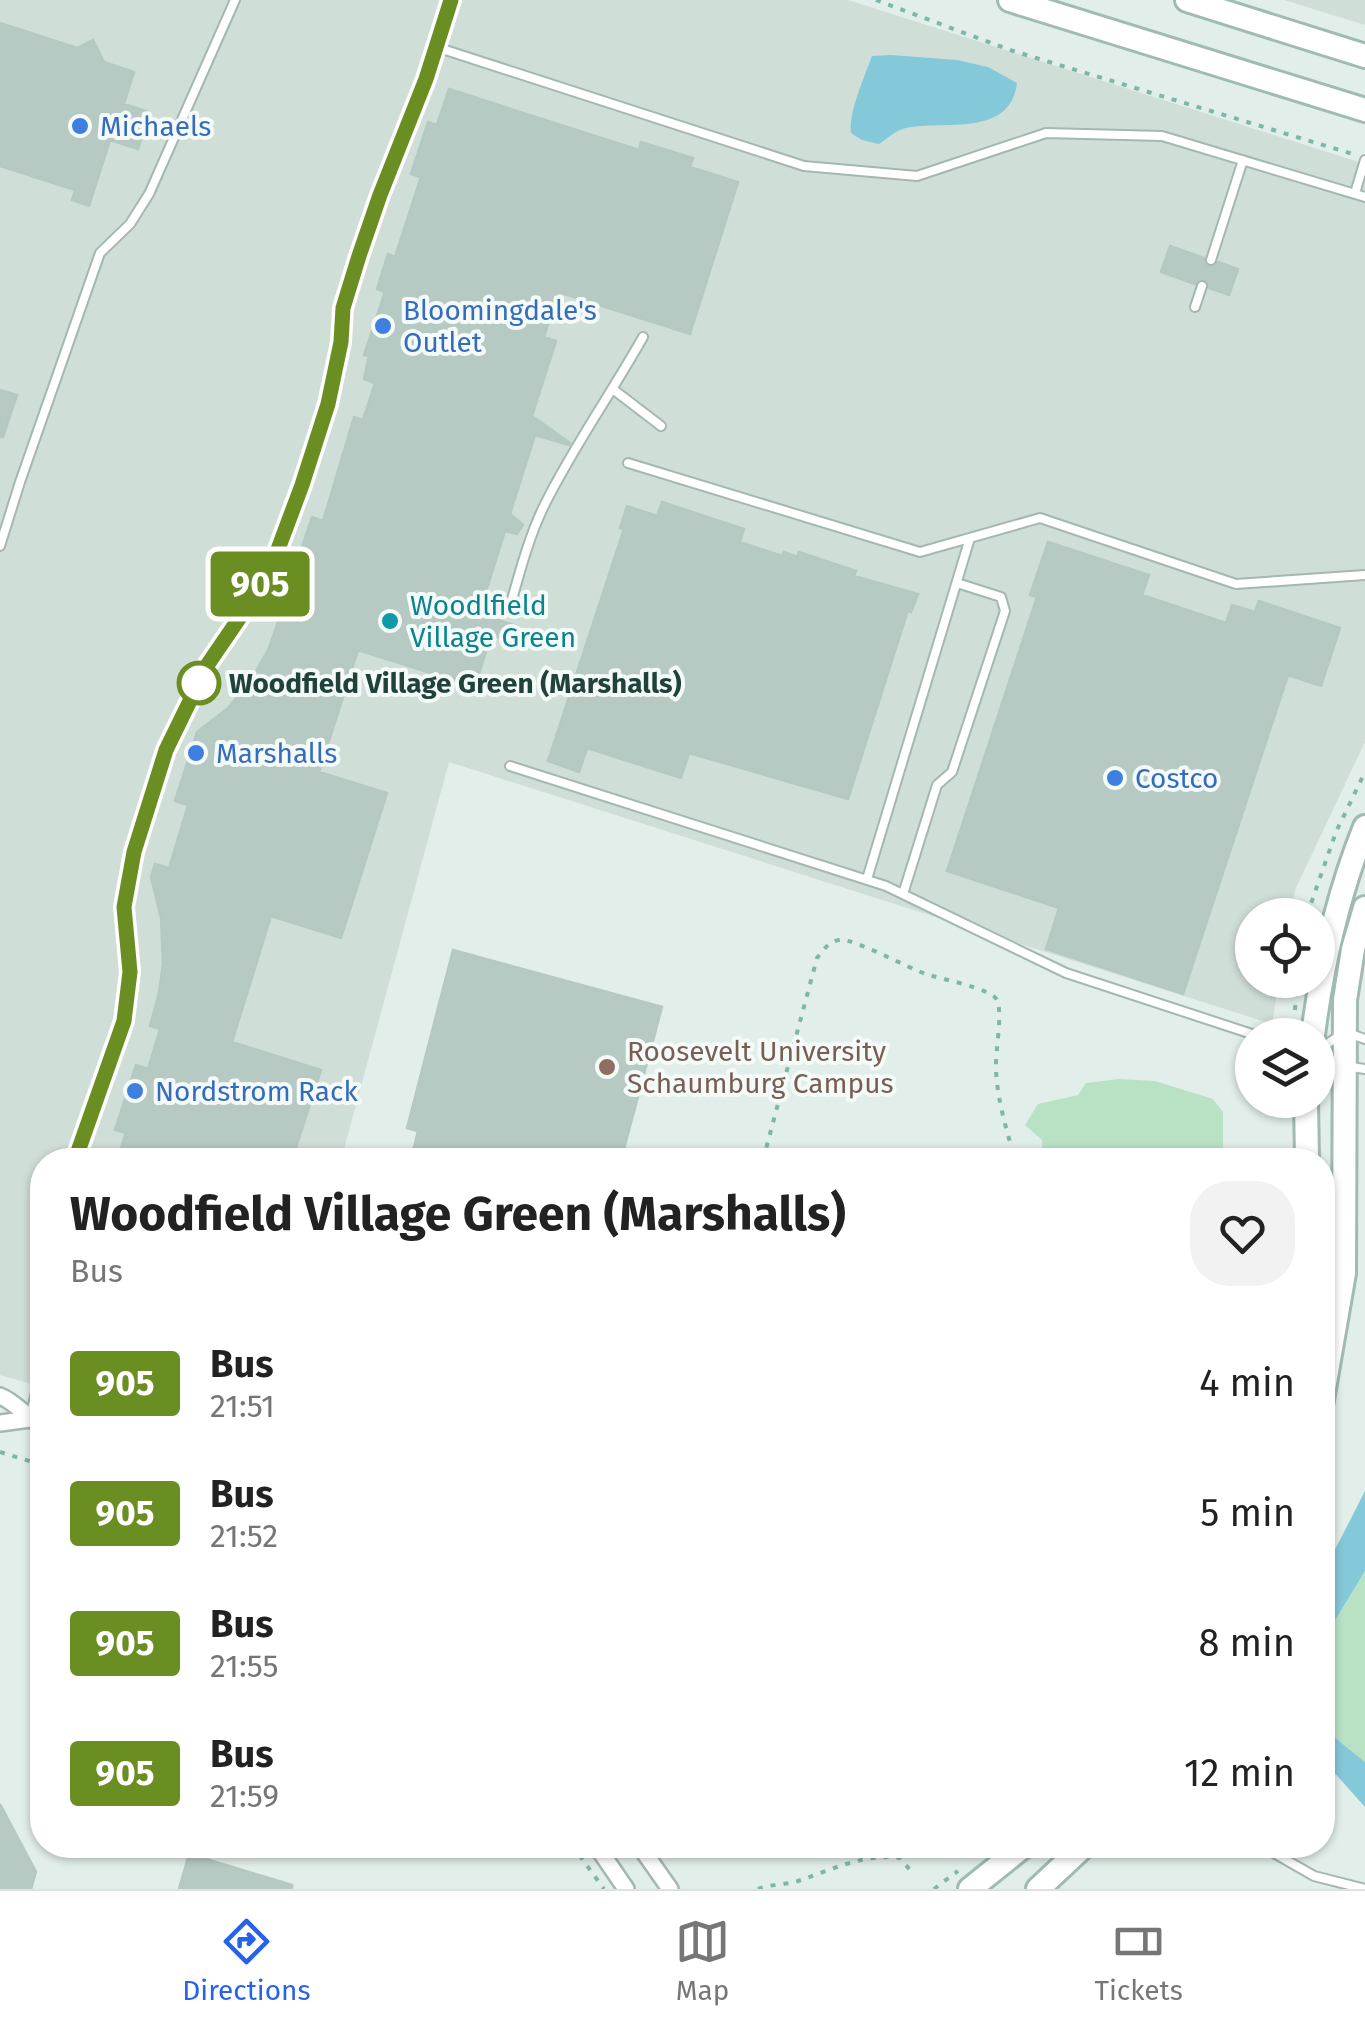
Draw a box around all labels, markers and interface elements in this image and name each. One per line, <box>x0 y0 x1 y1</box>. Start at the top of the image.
place label: Michaels <box>100 110 211 143</box>
marker: Michaels <box>69 115 91 137</box>
place label: Bloomingdale's Outlet <box>403 294 597 359</box>
marker: Bloomingdale's Outlet <box>372 315 394 337</box>
line badge: 905 <box>202 552 318 616</box>
text: 905 <box>231 563 289 605</box>
place label: Woodlfield Village Green <box>410 589 576 654</box>
marker: Woodlfield Village Green <box>379 610 401 632</box>
marker: Woodfield Village Green (Marshalls) <box>178 662 220 704</box>
place label: Woodfield Village Green (Marshalls) <box>229 667 682 700</box>
place label: Marshalls <box>216 737 337 770</box>
marker: Marshalls <box>185 742 207 764</box>
place label: Costco <box>1135 762 1218 795</box>
marker: Costco <box>1104 767 1126 789</box>
map controls <box>1235 898 1335 1118</box>
button: locate <box>1235 898 1335 998</box>
button: layers <box>1235 1018 1335 1118</box>
place label: Roosevelt University Schaumburg Campus <box>627 1035 894 1100</box>
marker: Roosevelt University Schaumburg Campus <box>596 1056 618 1078</box>
place label: Nordstrom Rack <box>155 1075 358 1108</box>
marker: Nordstrom Rack <box>124 1080 146 1102</box>
button: heart <box>1190 1181 1295 1286</box>
text: Woodfield Village Green (Marshalls) <box>70 1185 846 1243</box>
text: Bus <box>70 1252 123 1290</box>
text: Bus <box>210 1341 274 1387</box>
text: 4 min <box>1199 1360 1295 1406</box>
text: 905 <box>96 1362 154 1404</box>
text: 21:51 <box>210 1387 275 1425</box>
text: Bus <box>210 1471 274 1517</box>
text: 5 min <box>1200 1490 1295 1536</box>
text: 905 <box>96 1492 154 1534</box>
text: 21:52 <box>210 1517 278 1555</box>
text: Bus <box>210 1601 274 1647</box>
text: 8 min <box>1198 1620 1295 1666</box>
text: 905 <box>96 1622 154 1664</box>
text: 21:55 <box>210 1647 279 1685</box>
text: Bus <box>210 1731 274 1777</box>
text: 12 min <box>1184 1750 1295 1796</box>
text: 905 <box>96 1752 154 1794</box>
text: 21:59 <box>210 1777 279 1815</box>
tab: Directions <box>182 1914 311 2007</box>
tab: Map <box>675 1914 730 2007</box>
tab: Tickets <box>1094 1914 1183 2007</box>

